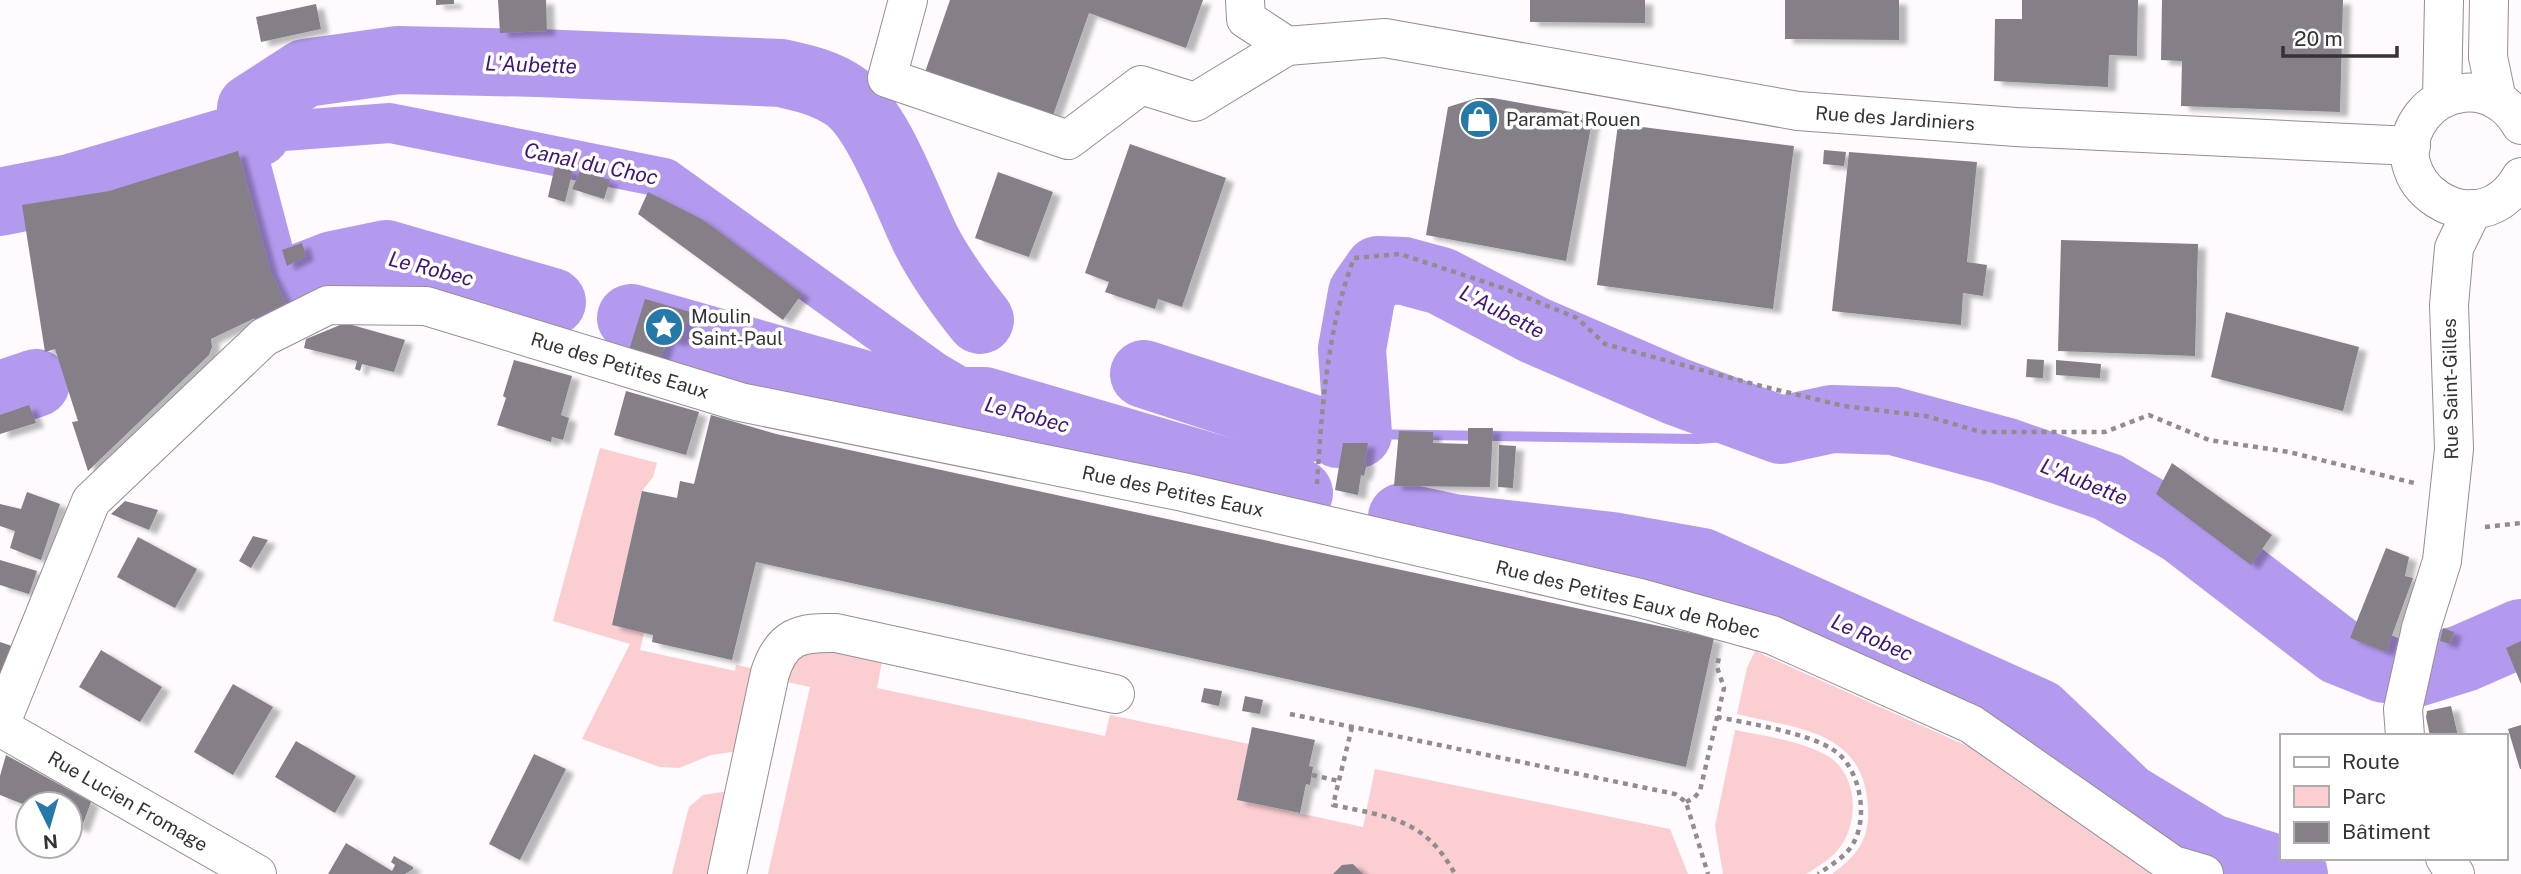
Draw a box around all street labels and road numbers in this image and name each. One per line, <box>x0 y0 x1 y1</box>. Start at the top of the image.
street label: Rue des Jardiniers <box>1815 101 1975 135</box>
street label: Rue Saint-Gilles <box>2438 318 2462 460</box>
street label: Rue des Petites Eaux <box>528 327 712 403</box>
street label: Rue des Petites Eaux <box>1080 461 1266 521</box>
street label: Rue des Petites Eaux de Robec <box>1493 555 1763 643</box>
street label: Rue Lucien Fromage <box>44 746 212 856</box>

